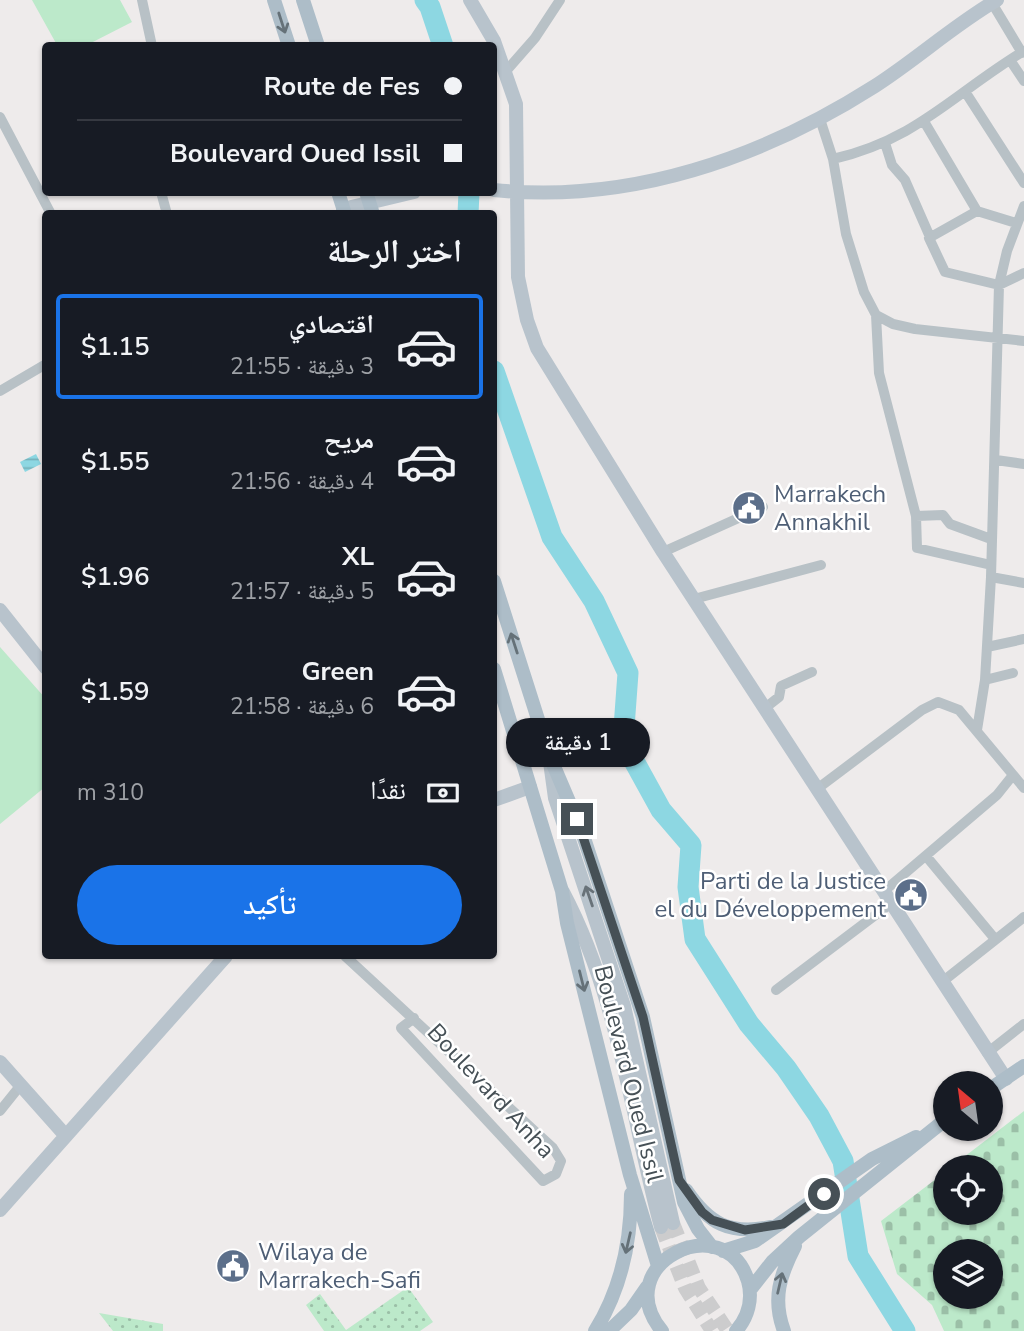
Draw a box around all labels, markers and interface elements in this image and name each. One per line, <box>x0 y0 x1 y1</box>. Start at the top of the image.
one-way arrow <box>277 11 289 33</box>
text: Route de Fes <box>264 69 420 104</box>
text: Boulevard Oued Issil <box>170 136 420 171</box>
text: اختر الرحلة <box>327 230 462 273</box>
text: اقتصادي <box>289 307 374 342</box>
icon: car <box>395 315 458 378</box>
text: $1.15 <box>81 329 150 364</box>
text: 3 دقيقة · 21:55 <box>230 351 374 382</box>
text: مريح <box>324 422 374 457</box>
icon: car <box>395 430 458 493</box>
text: $1.55 <box>81 444 150 479</box>
text: 4 دقيقة · 21:56 <box>230 466 374 497</box>
place label: Marrakech Annakhil <box>774 478 886 538</box>
public building icon: Marrakech Annakhil <box>730 489 768 527</box>
text: XL <box>342 539 374 574</box>
icon: car <box>395 545 458 608</box>
text: $1.96 <box>81 559 150 594</box>
text: 5 دقيقة · 21:57 <box>230 576 374 607</box>
one-way arrow <box>507 633 519 655</box>
text: Green <box>301 654 374 689</box>
icon: car <box>395 660 458 723</box>
text: $1.59 <box>81 674 150 709</box>
text: 6 دقيقة · 21:58 <box>230 691 374 722</box>
callout: 1 دقيقة <box>505 718 649 766</box>
text: 1 دقيقة <box>544 727 612 758</box>
text: نقدًا <box>370 773 406 808</box>
icon: cash <box>424 774 462 812</box>
text: 310 m <box>77 777 144 808</box>
route end <box>561 803 593 835</box>
button: تأكيد <box>77 865 462 945</box>
place label: Parti de la Justice el du Développement <box>655 865 887 925</box>
public building icon: Parti de la Justice el du Développement <box>892 876 930 914</box>
one-way arrow <box>582 885 595 907</box>
street label: Boulevard Oued Issil <box>587 962 671 1186</box>
one-way arrow <box>576 970 589 992</box>
street label: Boulevard Anha <box>420 1017 562 1165</box>
north arrow <box>933 1071 1003 1141</box>
map controls <box>933 1071 1003 1309</box>
button: locate <box>933 1155 1003 1225</box>
route start <box>808 1178 840 1210</box>
one-way arrow <box>620 1231 634 1254</box>
place label: Wilaya de Marrakech-Safi <box>258 1236 421 1296</box>
button: layers <box>933 1239 1003 1309</box>
public building icon: Wilaya de Marrakech-Safi <box>214 1247 252 1285</box>
one-way arrow <box>773 1272 787 1295</box>

